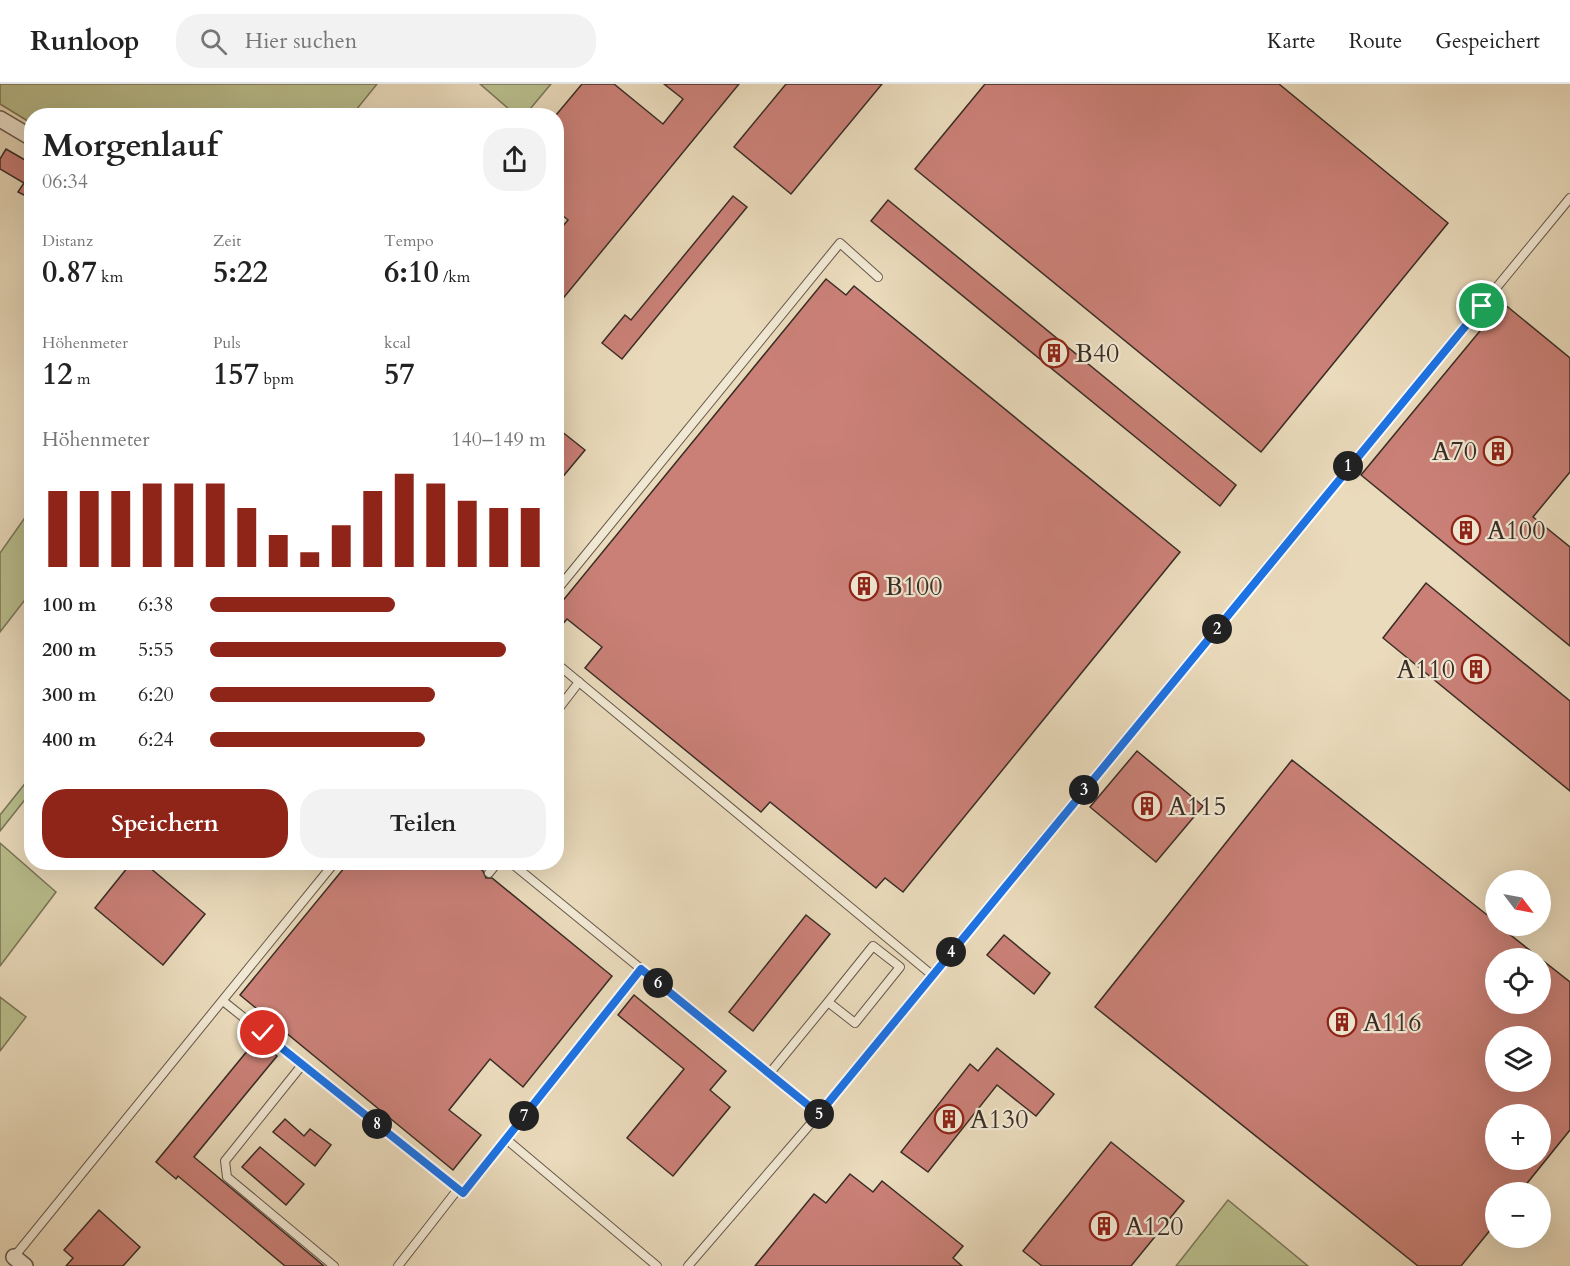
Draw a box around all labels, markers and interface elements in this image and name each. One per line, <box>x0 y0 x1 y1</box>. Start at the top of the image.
search box <box>176 14 596 68</box>
text: Runloop <box>30 22 140 60</box>
icon: search <box>197 25 230 58</box>
text: Hier suchen <box>245 26 357 56</box>
text: Karte <box>1267 27 1316 56</box>
text: Route <box>1349 27 1402 56</box>
text: Gespeichert <box>1435 27 1540 56</box>
text: Morgenlauf <box>42 123 218 168</box>
button: share <box>483 128 546 191</box>
text: 06:34 <box>42 168 88 195</box>
text: Distanz <box>42 230 93 252</box>
text: Zeit <box>213 230 241 252</box>
text: Tempo <box>384 230 434 252</box>
text: 0.87 <box>42 252 97 293</box>
text: 5:22 <box>213 252 268 293</box>
text: 6:10 <box>384 252 439 293</box>
text: km <box>97 266 123 288</box>
text: /km <box>439 266 470 288</box>
pin <box>1456 280 1507 331</box>
icon: arrive <box>1465 289 1498 322</box>
text: Höhenmeter <box>42 332 128 354</box>
text: Puls <box>213 332 241 354</box>
text: kcal <box>384 332 411 354</box>
place label: B40 <box>1075 336 1119 371</box>
building icon: B40 <box>1038 337 1070 369</box>
text: 12 <box>42 354 73 395</box>
text: 157 <box>213 354 259 395</box>
text: 57 <box>384 354 415 395</box>
text: m <box>73 368 91 390</box>
text: bpm <box>259 368 294 390</box>
text: Höhenmeter <box>42 426 150 453</box>
text: 140–149 m <box>451 426 546 453</box>
place label: A70 <box>1432 434 1477 469</box>
building icon: A70 <box>1482 435 1514 467</box>
pin: 1 <box>1333 451 1363 481</box>
text: 1 <box>1344 455 1352 477</box>
place label: A100 <box>1487 513 1545 548</box>
building icon: A100 <box>1450 514 1482 546</box>
place label: B100 <box>885 569 943 604</box>
building icon: B100 <box>848 570 880 602</box>
text: 100 m <box>42 591 97 618</box>
text: 6:38 <box>138 591 174 618</box>
pin: 2 <box>1202 614 1232 644</box>
text: 2 <box>1213 618 1221 640</box>
text: 200 m <box>42 636 97 663</box>
text: 5:55 <box>138 636 174 663</box>
place label: A110 <box>1397 652 1455 687</box>
building icon: A110 <box>1460 653 1492 685</box>
text: 300 m <box>42 681 97 708</box>
text: 6:20 <box>138 681 174 708</box>
text: 400 m <box>42 726 97 753</box>
text: 6:24 <box>138 726 174 753</box>
pin: 3 <box>1069 775 1099 805</box>
text: 3 <box>1080 779 1088 801</box>
button: Speichern <box>42 789 288 858</box>
button: Teilen <box>300 789 546 858</box>
place label: A115 <box>1168 789 1226 824</box>
building icon: A115 <box>1131 790 1163 822</box>
north arrow <box>1485 870 1551 936</box>
map controls <box>1485 870 1551 1248</box>
pin: 4 <box>936 937 966 967</box>
text: 4 <box>947 941 955 963</box>
button: locate <box>1485 948 1551 1014</box>
pin: 6 <box>643 968 673 998</box>
text: 6 <box>654 972 662 994</box>
place label: A116 <box>1363 1005 1421 1040</box>
building icon: A116 <box>1326 1006 1358 1038</box>
pin <box>237 1007 288 1058</box>
icon: check <box>246 1016 279 1049</box>
button: layers <box>1485 1026 1551 1092</box>
pin: 5 <box>804 1099 834 1129</box>
pin: 7 <box>509 1101 539 1131</box>
place label: A130 <box>970 1102 1028 1137</box>
text: 5 <box>815 1103 823 1125</box>
building icon: A130 <box>933 1103 965 1135</box>
button: + <box>1485 1104 1551 1170</box>
text: 7 <box>520 1105 528 1127</box>
pin: 8 <box>362 1109 392 1139</box>
text: 8 <box>373 1113 381 1135</box>
button: − <box>1485 1182 1551 1248</box>
place label: A120 <box>1125 1209 1183 1244</box>
building icon: A120 <box>1088 1210 1120 1242</box>

